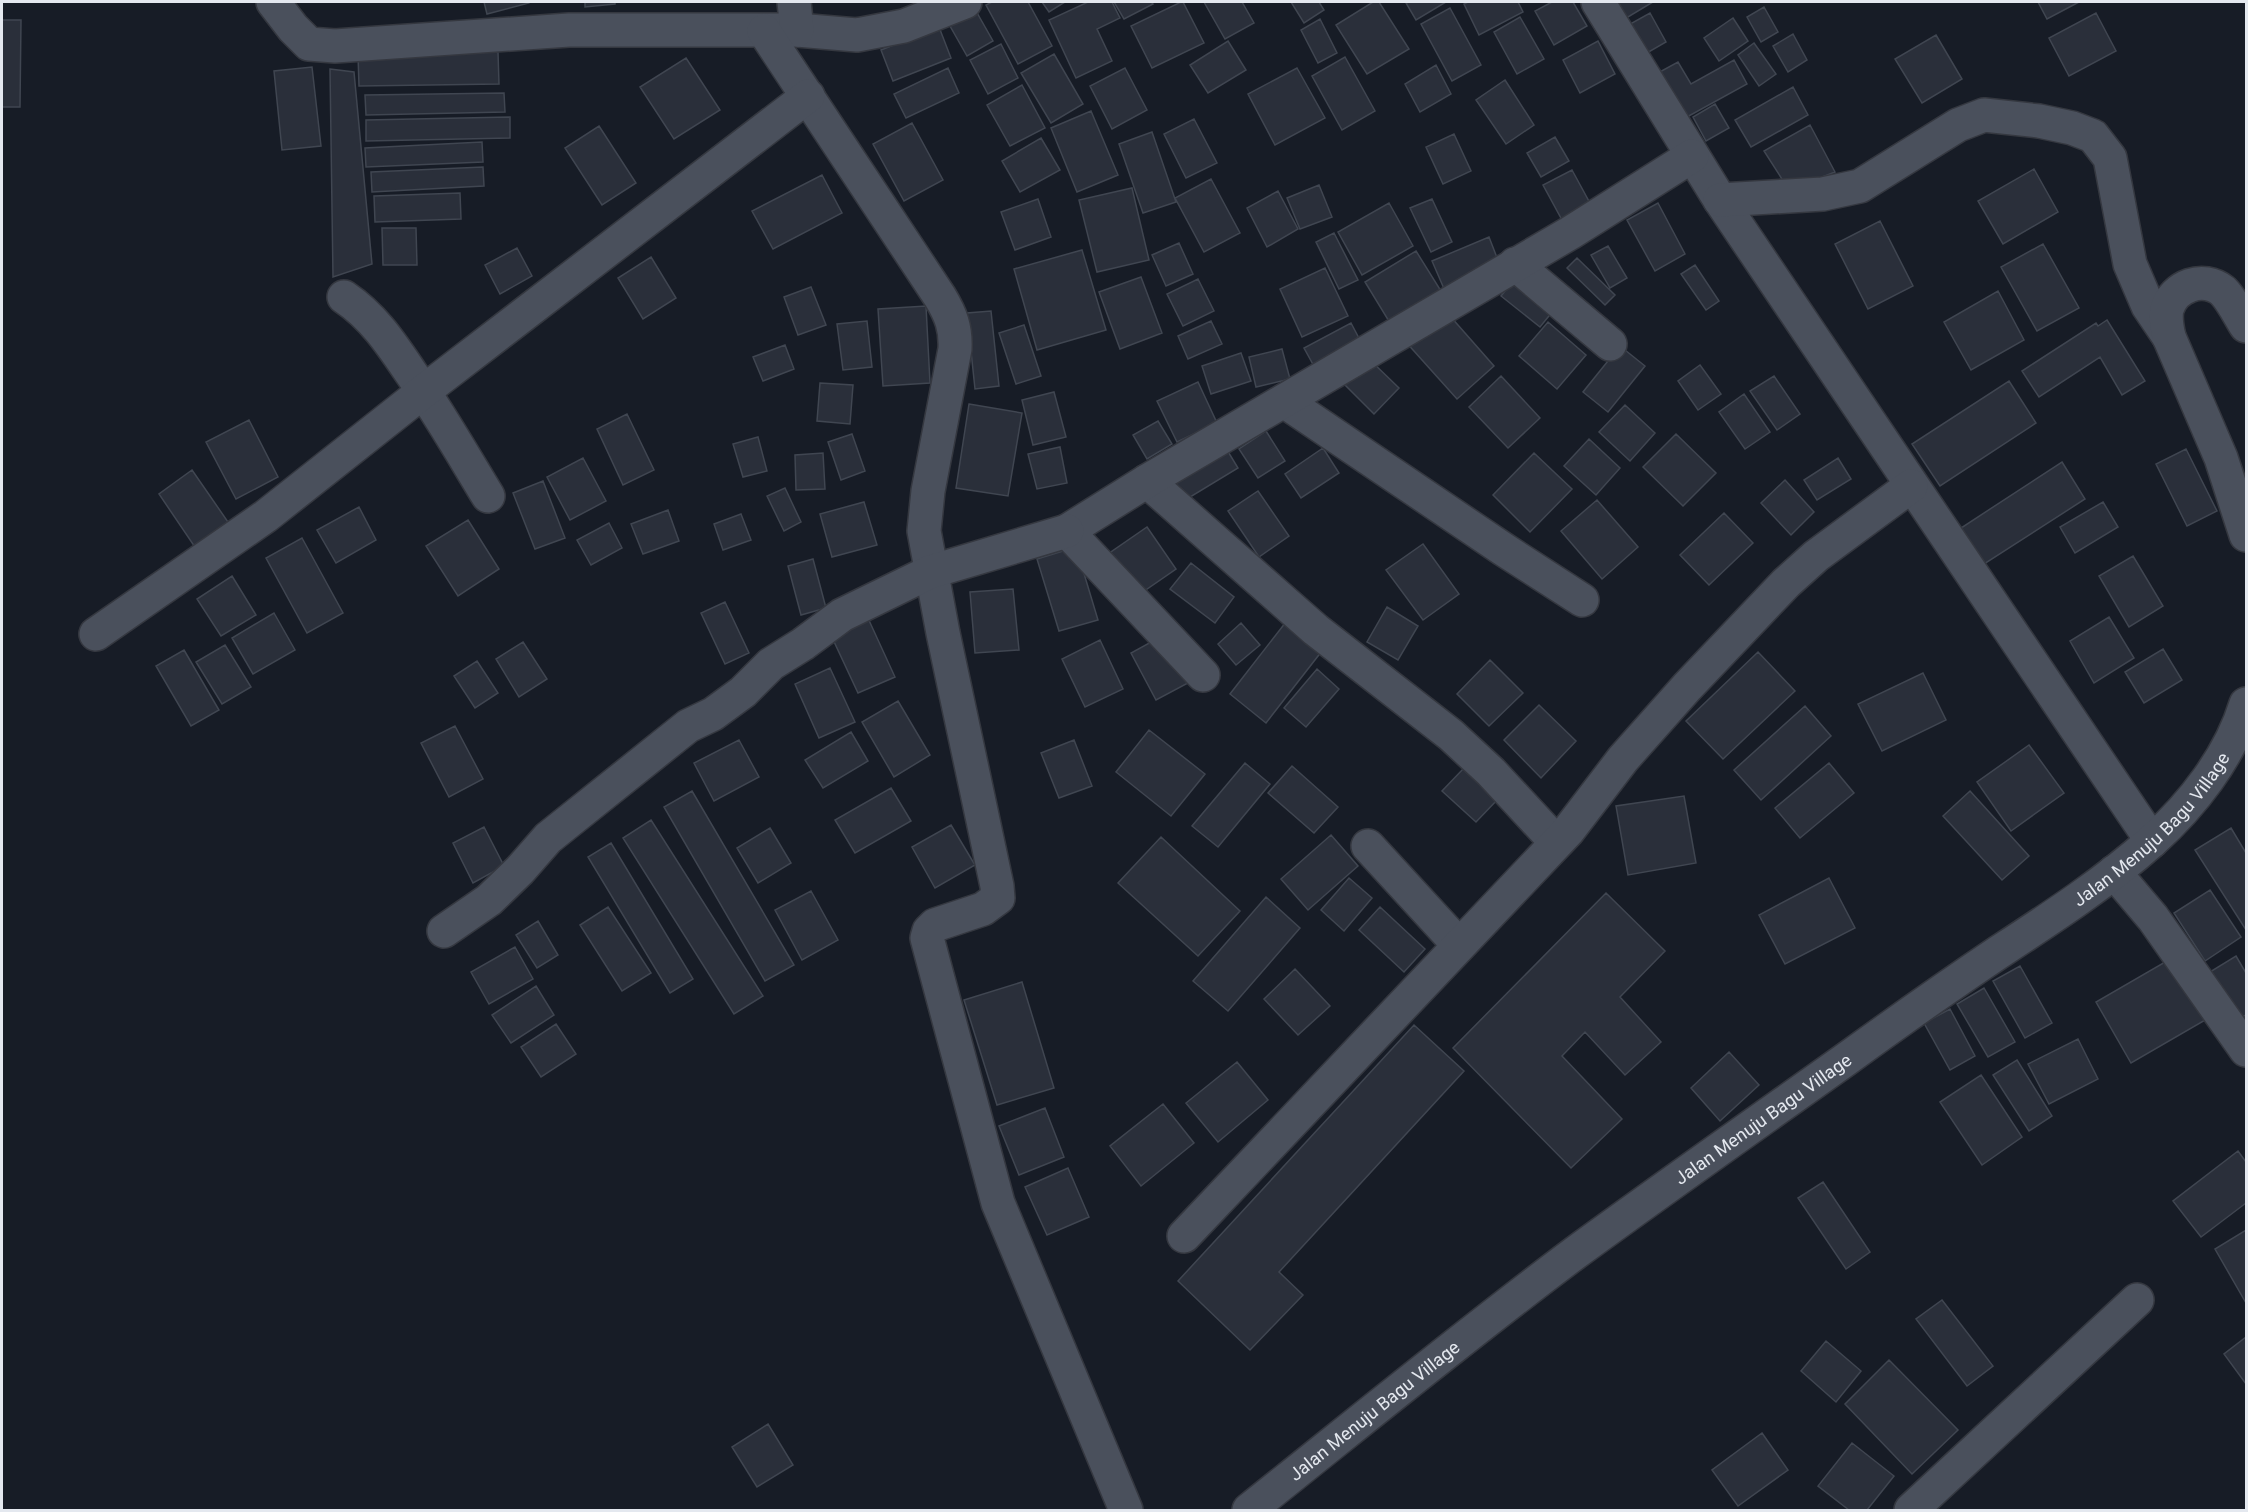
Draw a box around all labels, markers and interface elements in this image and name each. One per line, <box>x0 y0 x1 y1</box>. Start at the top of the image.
street label: Jalan Menuju Bagu Village <box>2069 748 2233 910</box>
street label: Jalan Menuju Bagu Village <box>1670 1049 1855 1188</box>
street label: Jalan Menuju Bagu Village <box>1285 1336 1463 1484</box>

